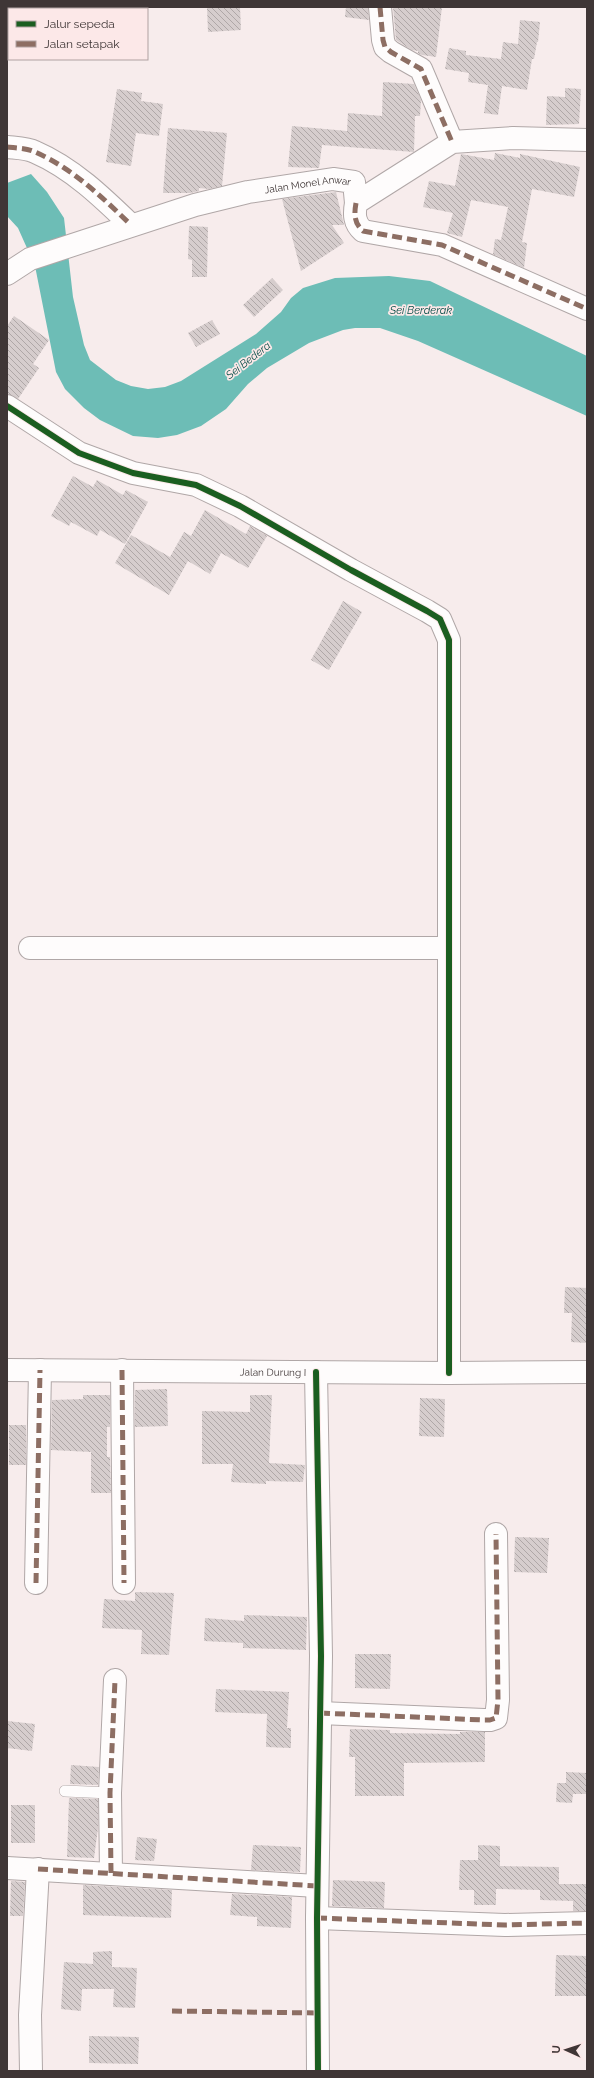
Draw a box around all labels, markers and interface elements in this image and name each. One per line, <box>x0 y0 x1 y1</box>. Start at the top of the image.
legend <box>8 8 148 60</box>
text: Jalur sepeda <box>44 17 115 31</box>
text: Jalan setapak <box>44 37 120 51</box>
street label: Jalan Monel Anwar <box>264 174 352 195</box>
water label: Sei Berderak <box>389 304 452 317</box>
water label: Sei Bedera <box>223 339 274 382</box>
street label: Jalan Durung I <box>240 1367 306 1378</box>
north arrow <box>546 2030 586 2070</box>
text: U <box>550 2045 563 2054</box>

